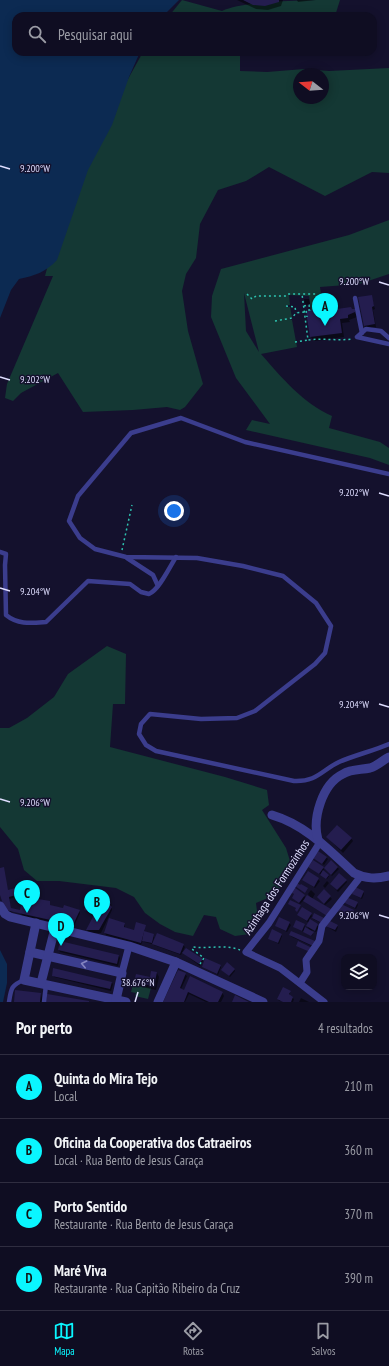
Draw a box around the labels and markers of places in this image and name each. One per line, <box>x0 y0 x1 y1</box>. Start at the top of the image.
pin: A <box>312 293 338 326</box>
pin: C <box>14 880 40 913</box>
pin: B <box>84 889 110 922</box>
pin: D <box>48 913 74 946</box>

